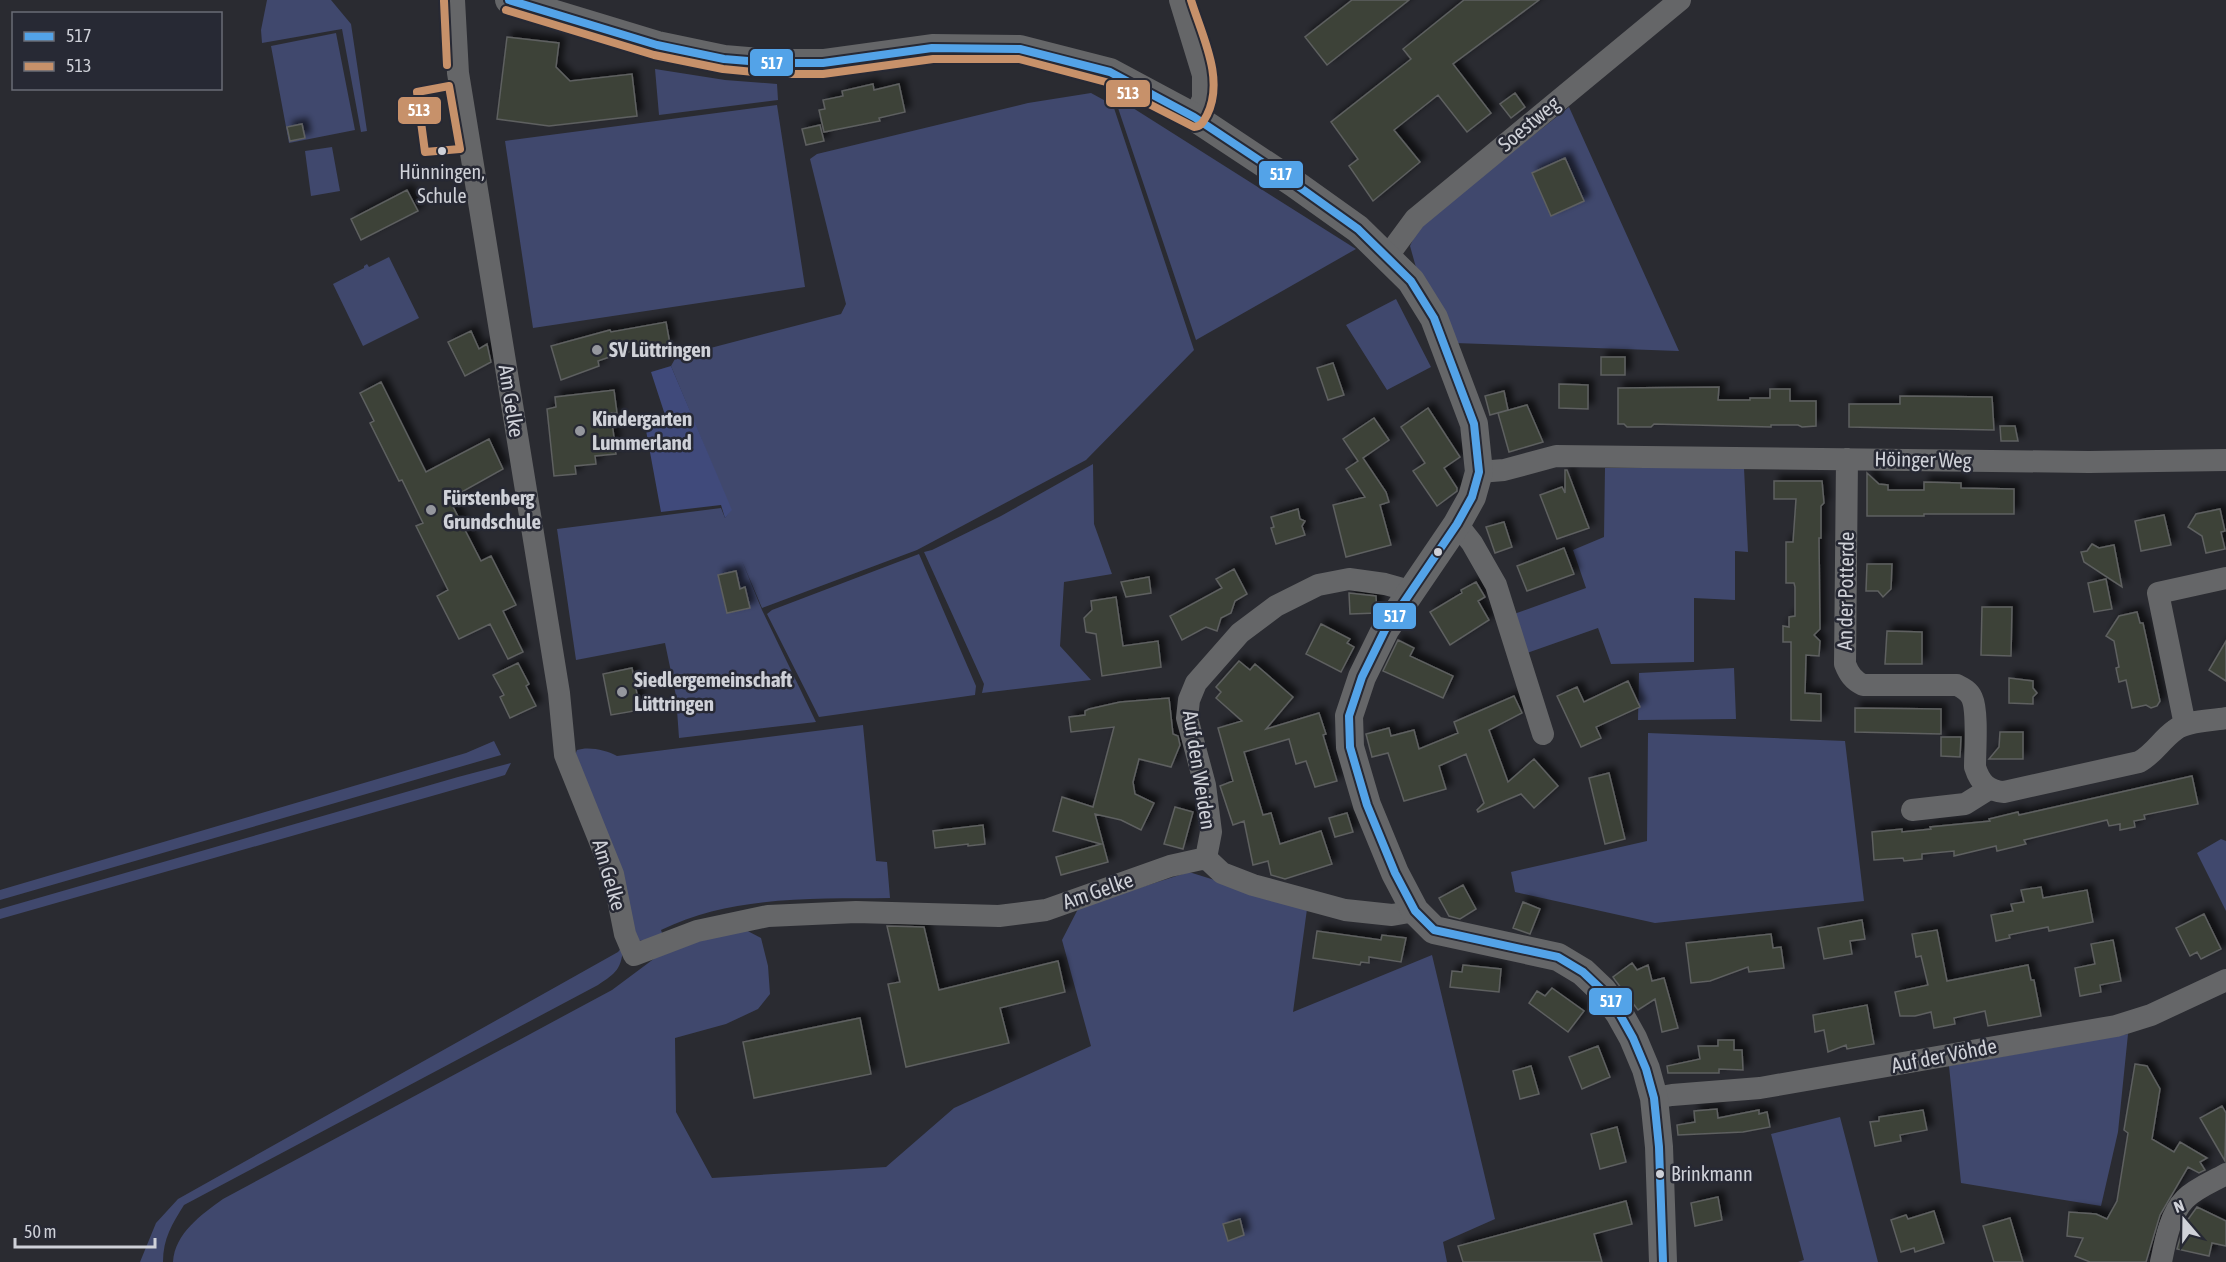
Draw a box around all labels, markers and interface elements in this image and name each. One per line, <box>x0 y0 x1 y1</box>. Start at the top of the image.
legend <box>12 12 222 90</box>
text: 517 <box>66 25 91 46</box>
line badge: 517 <box>749 48 794 77</box>
text: 517 <box>761 54 783 72</box>
text: 513 <box>66 55 91 76</box>
line badge: 513 <box>1105 79 1151 108</box>
text: 513 <box>1117 84 1139 102</box>
street label: Soestweg <box>1493 91 1564 156</box>
line badge: 513 <box>397 96 442 125</box>
text: 513 <box>408 101 430 119</box>
marker: Hünningen, Schule <box>436 145 448 157</box>
place label: Hünningen, Schule <box>399 160 485 207</box>
line badge: 517 <box>1258 160 1304 189</box>
text: 517 <box>1270 165 1292 183</box>
place label: SV Lüttringen <box>609 337 711 361</box>
marker: SV Lüttringen <box>590 343 604 357</box>
street label: Am Gelke <box>494 363 530 439</box>
place label: Kindergarten Lummerland <box>592 406 692 454</box>
marker: Kindergarten Lummerland <box>573 424 587 438</box>
street label: Höinger Weg <box>1874 446 1972 472</box>
place label: Fürstenberg Grundschule <box>443 485 541 533</box>
marker: Fürstenberg Grundschule <box>424 503 438 517</box>
street label: An der Potterde <box>1832 531 1858 651</box>
unlabelled marker <box>1432 546 1444 558</box>
line badge: 517 <box>1372 602 1417 630</box>
text: 517 <box>1384 607 1406 625</box>
place label: Siedlergemeinschaft Lüttringen <box>634 667 792 715</box>
marker: Siedlergemeinschaft Lüttringen <box>615 685 629 699</box>
street label: Auf den Weiden <box>1179 709 1221 831</box>
street label: Am Gelke <box>588 836 632 913</box>
street label: Am Gelke <box>1059 867 1136 913</box>
line badge: 517 <box>1588 987 1633 1016</box>
text: 517 <box>1600 992 1622 1010</box>
street label: Auf der Vöhde <box>1889 1033 1999 1077</box>
place label: Brinkmann <box>1671 1162 1753 1185</box>
marker: Brinkmann <box>1654 1168 1666 1180</box>
north arrow <box>2154 1190 2214 1250</box>
text: N <box>2171 1196 2186 1216</box>
scale bar <box>15 1211 154 1249</box>
text: 50 m <box>24 1221 56 1242</box>

